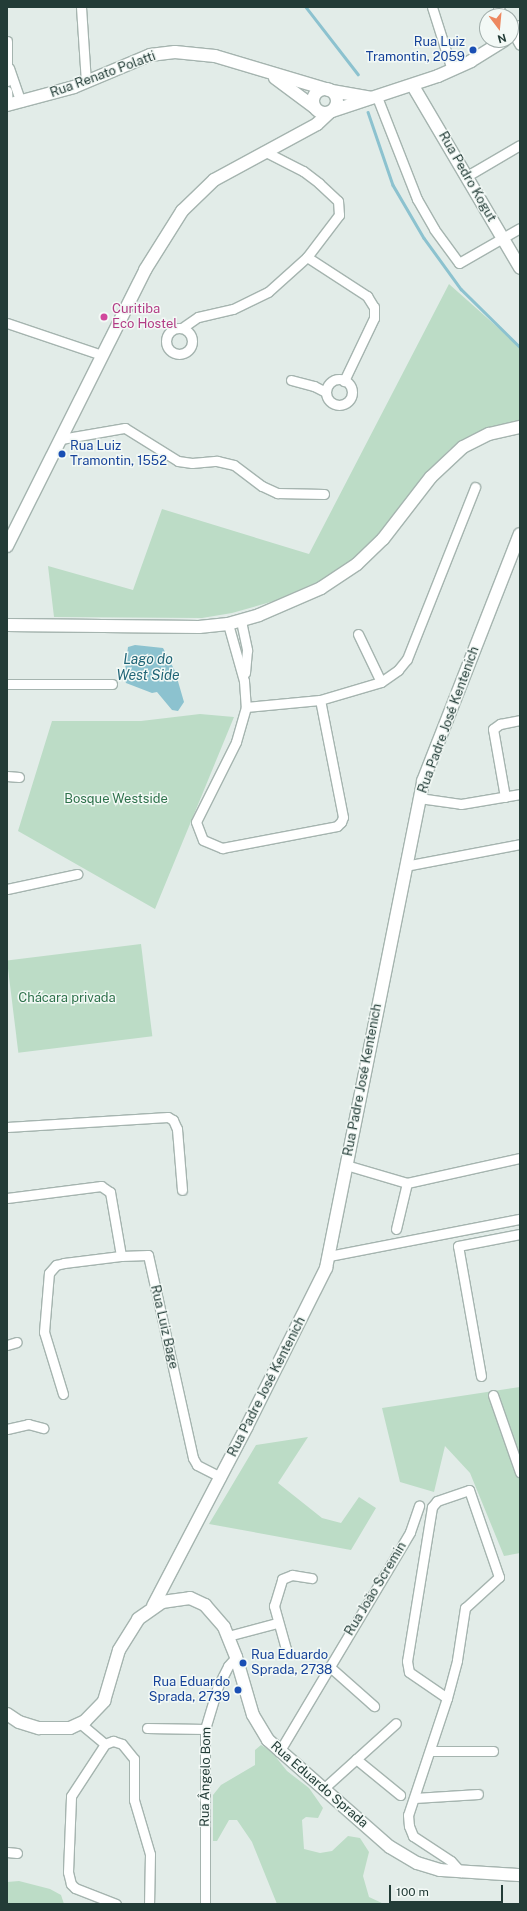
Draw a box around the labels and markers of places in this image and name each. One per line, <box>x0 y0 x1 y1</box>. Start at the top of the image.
place label: Rua Luiz Tramontin, 2059 <box>366 35 465 66</box>
marker: Rua Luiz Tramontin, 2059 <box>468 45 478 55</box>
place label: Curitiba Eco Hostel <box>112 302 177 333</box>
marker: Curitiba Eco Hostel <box>99 312 109 322</box>
place label: Rua Luiz Tramontin, 1552 <box>70 439 167 470</box>
marker: Rua Luiz Tramontin, 1552 <box>57 449 67 459</box>
place label: Rua Eduardo Sprada, 2738 <box>251 1648 333 1679</box>
marker: Rua Eduardo Sprada, 2738 <box>238 1658 248 1668</box>
place label: Rua Eduardo Sprada, 2739 <box>149 1675 230 1706</box>
marker: Rua Eduardo Sprada, 2739 <box>233 1685 243 1695</box>

